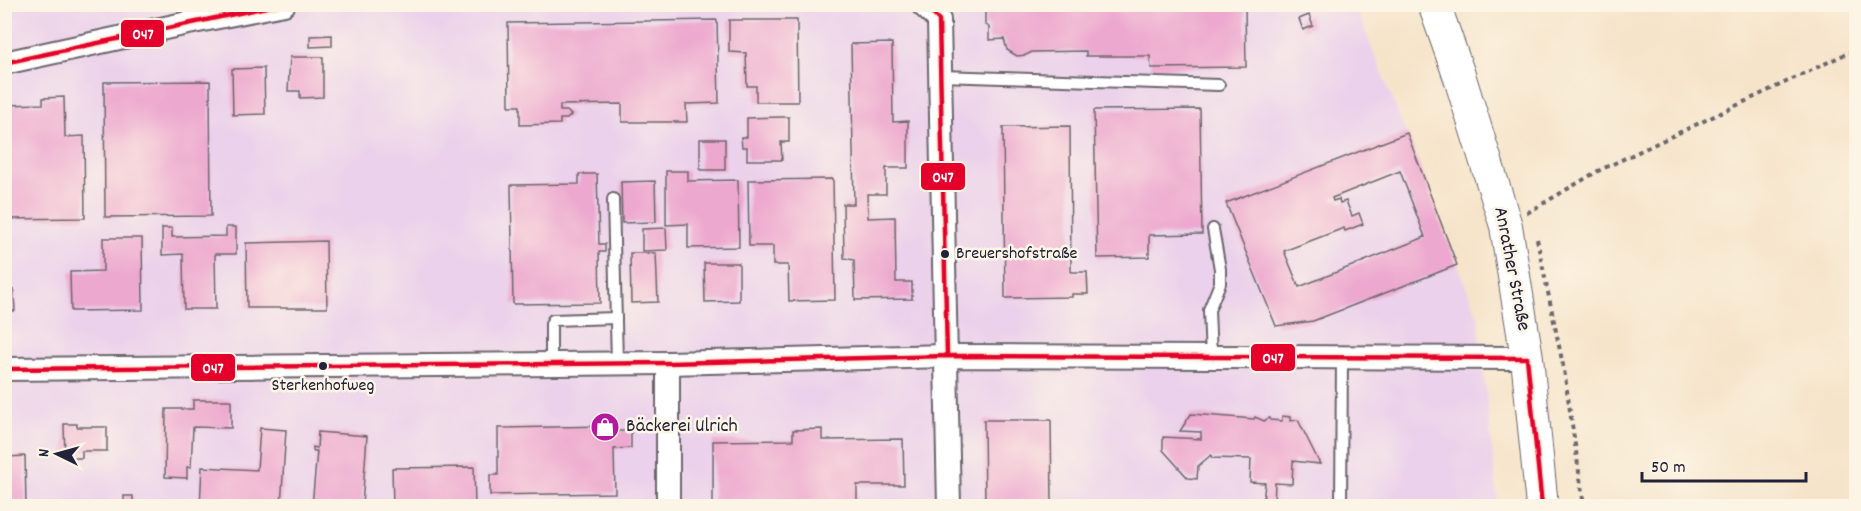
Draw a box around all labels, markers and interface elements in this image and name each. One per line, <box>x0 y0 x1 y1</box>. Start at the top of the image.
line badge: 047 <box>120 19 165 48</box>
text: 047 <box>132 24 154 47</box>
line badge: 047 <box>920 162 966 191</box>
text: 047 <box>932 167 954 190</box>
street label: Anrather Straße <box>1485 205 1537 334</box>
place label: Breuershofstraße <box>956 242 1078 267</box>
marker: Breuershofstraße <box>939 248 951 260</box>
line badge: 047 <box>1250 343 1296 372</box>
text: 047 <box>1262 348 1284 371</box>
line badge: 047 <box>190 353 236 382</box>
text: 047 <box>202 358 224 381</box>
marker: Sterkenhofweg <box>317 360 329 372</box>
place label: Sterkenhofweg <box>272 374 375 399</box>
shop icon: Bäckerei Ulrich <box>589 411 621 443</box>
place label: Bäckerei Ulrich <box>626 413 738 441</box>
north arrow <box>27 424 87 484</box>
scale bar <box>1642 445 1806 483</box>
text: N <box>33 448 56 458</box>
text: 50 m <box>1651 456 1686 481</box>

